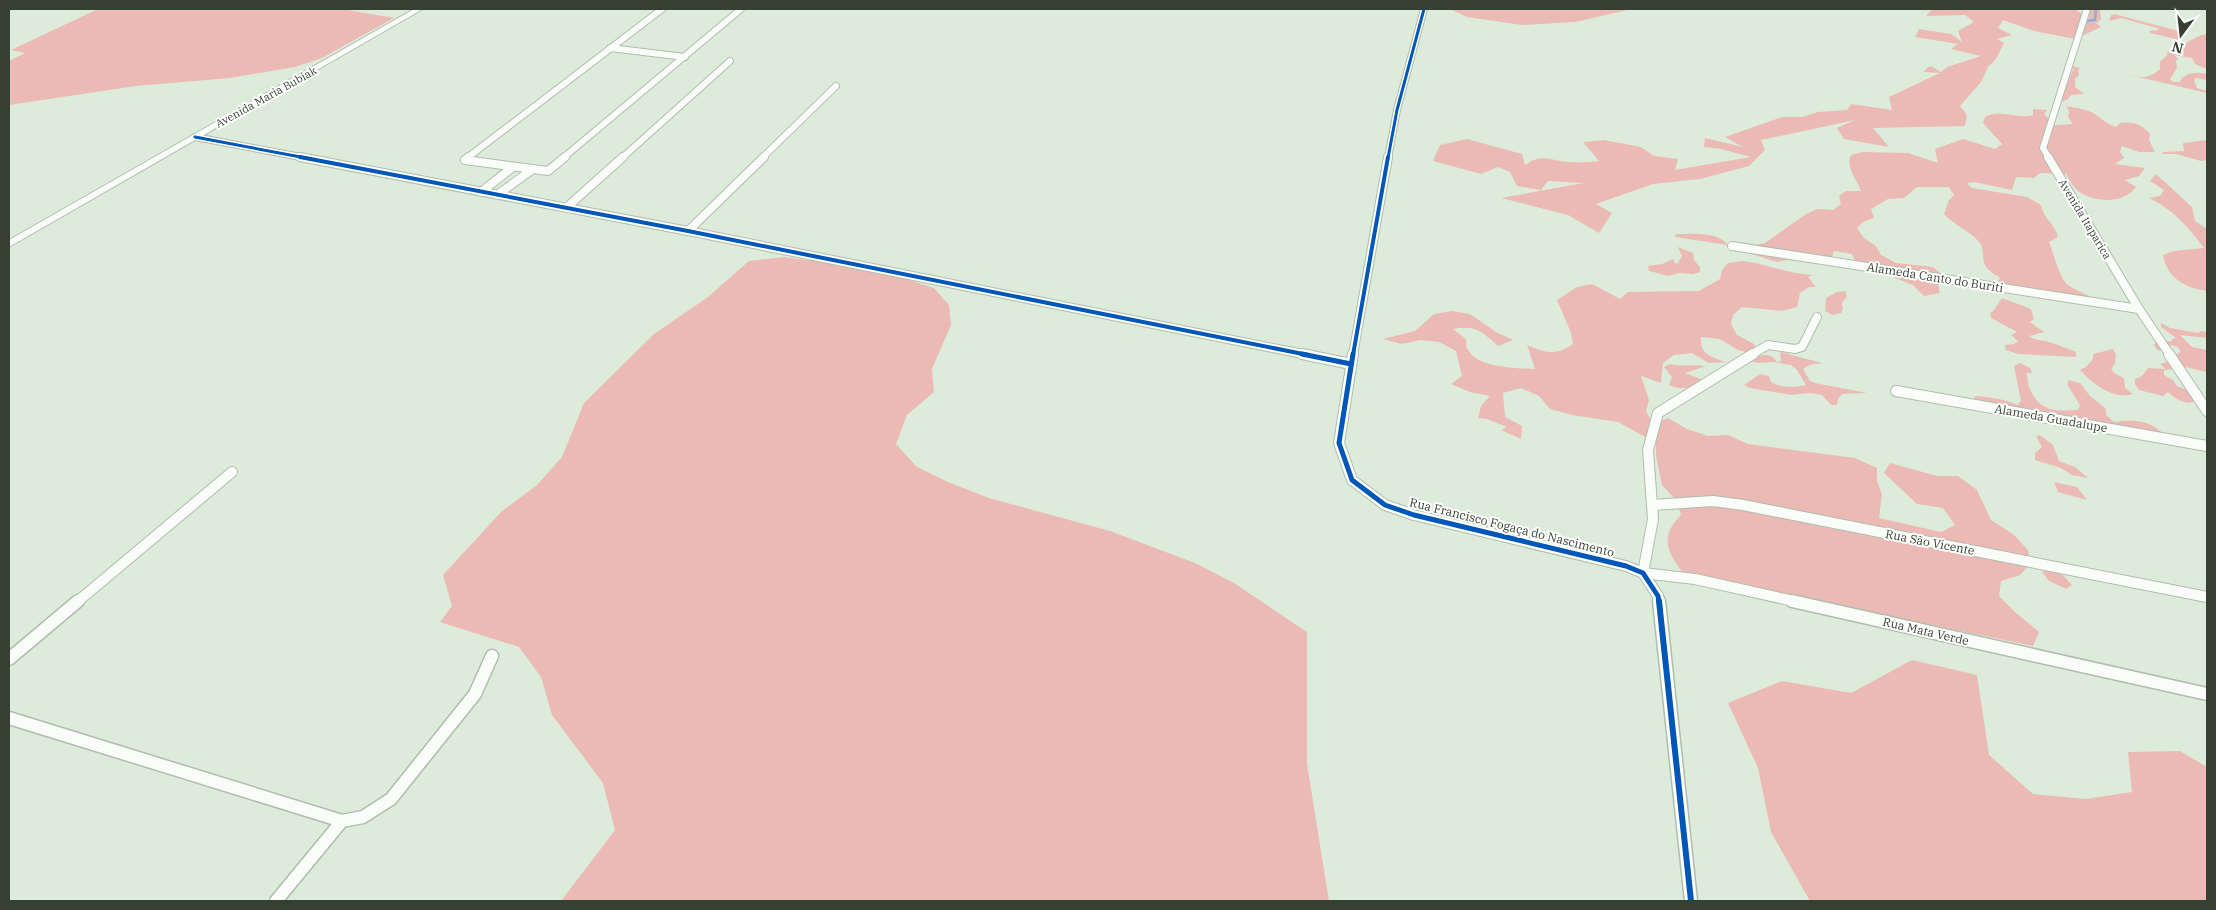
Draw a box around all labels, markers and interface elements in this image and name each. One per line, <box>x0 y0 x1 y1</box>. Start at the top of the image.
north arrow <box>2156 10 2206 60</box>
text: N <box>2170 37 2185 58</box>
street label: Avenida Maria Bubiak <box>213 63 320 131</box>
street label: Avenida Itaparica <box>2056 176 2114 262</box>
street label: Alameda Canto do Buriti <box>1866 259 2004 295</box>
street label: Alameda Guadalupe <box>1993 401 2109 435</box>
street label: Rua Francisco Fogaça do Nascimento <box>1408 494 1616 560</box>
street label: Rua São Vicente <box>1884 526 1976 558</box>
street label: Rua Mata Verde <box>1881 614 1971 648</box>

